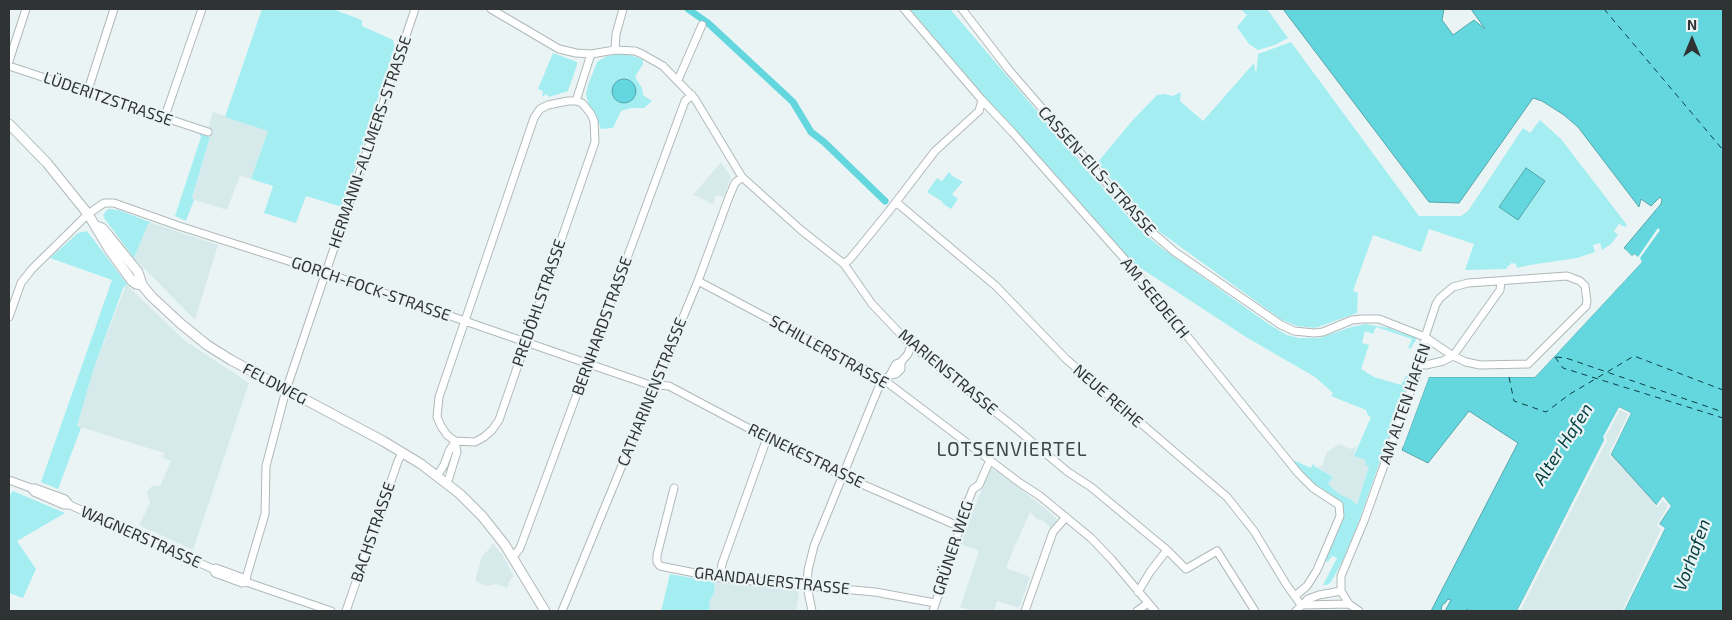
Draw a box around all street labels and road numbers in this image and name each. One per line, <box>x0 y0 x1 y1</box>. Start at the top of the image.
street label: HERMANN-ALLMERS-STRASSE <box>325 33 415 251</box>
street label: LÜDERITZSTRASSE <box>41 68 175 130</box>
street label: CASSEN-EILS-STRASSE <box>1034 103 1160 239</box>
street label: PREDÖHLSTRASSE <box>508 237 570 369</box>
street label: GORCH-FOCK-STRASSE <box>289 253 453 325</box>
street label: BERNHARDSTRASSE <box>568 254 636 398</box>
street label: AM SEEDEICH <box>1117 254 1193 342</box>
street label: SCHILLERSTRASSE <box>766 311 892 393</box>
street label: CATHARINENSTRASSE <box>613 315 691 469</box>
street label: MARIENSTRASSE <box>895 325 1001 419</box>
street label: AM ALTEN HAFEN <box>1375 341 1435 467</box>
street label: FELDWEG <box>239 359 311 409</box>
street label: NEUE REIHE <box>1069 361 1147 431</box>
street label: REINEKESTRASSE <box>745 420 867 492</box>
street label: BACHSTRASSE <box>347 479 399 585</box>
street label: GRÜNER WEG <box>929 498 977 598</box>
street label: WAGNERSTRASSE <box>78 502 204 572</box>
street label: GRANDAUERSTRASSE <box>693 563 851 599</box>

